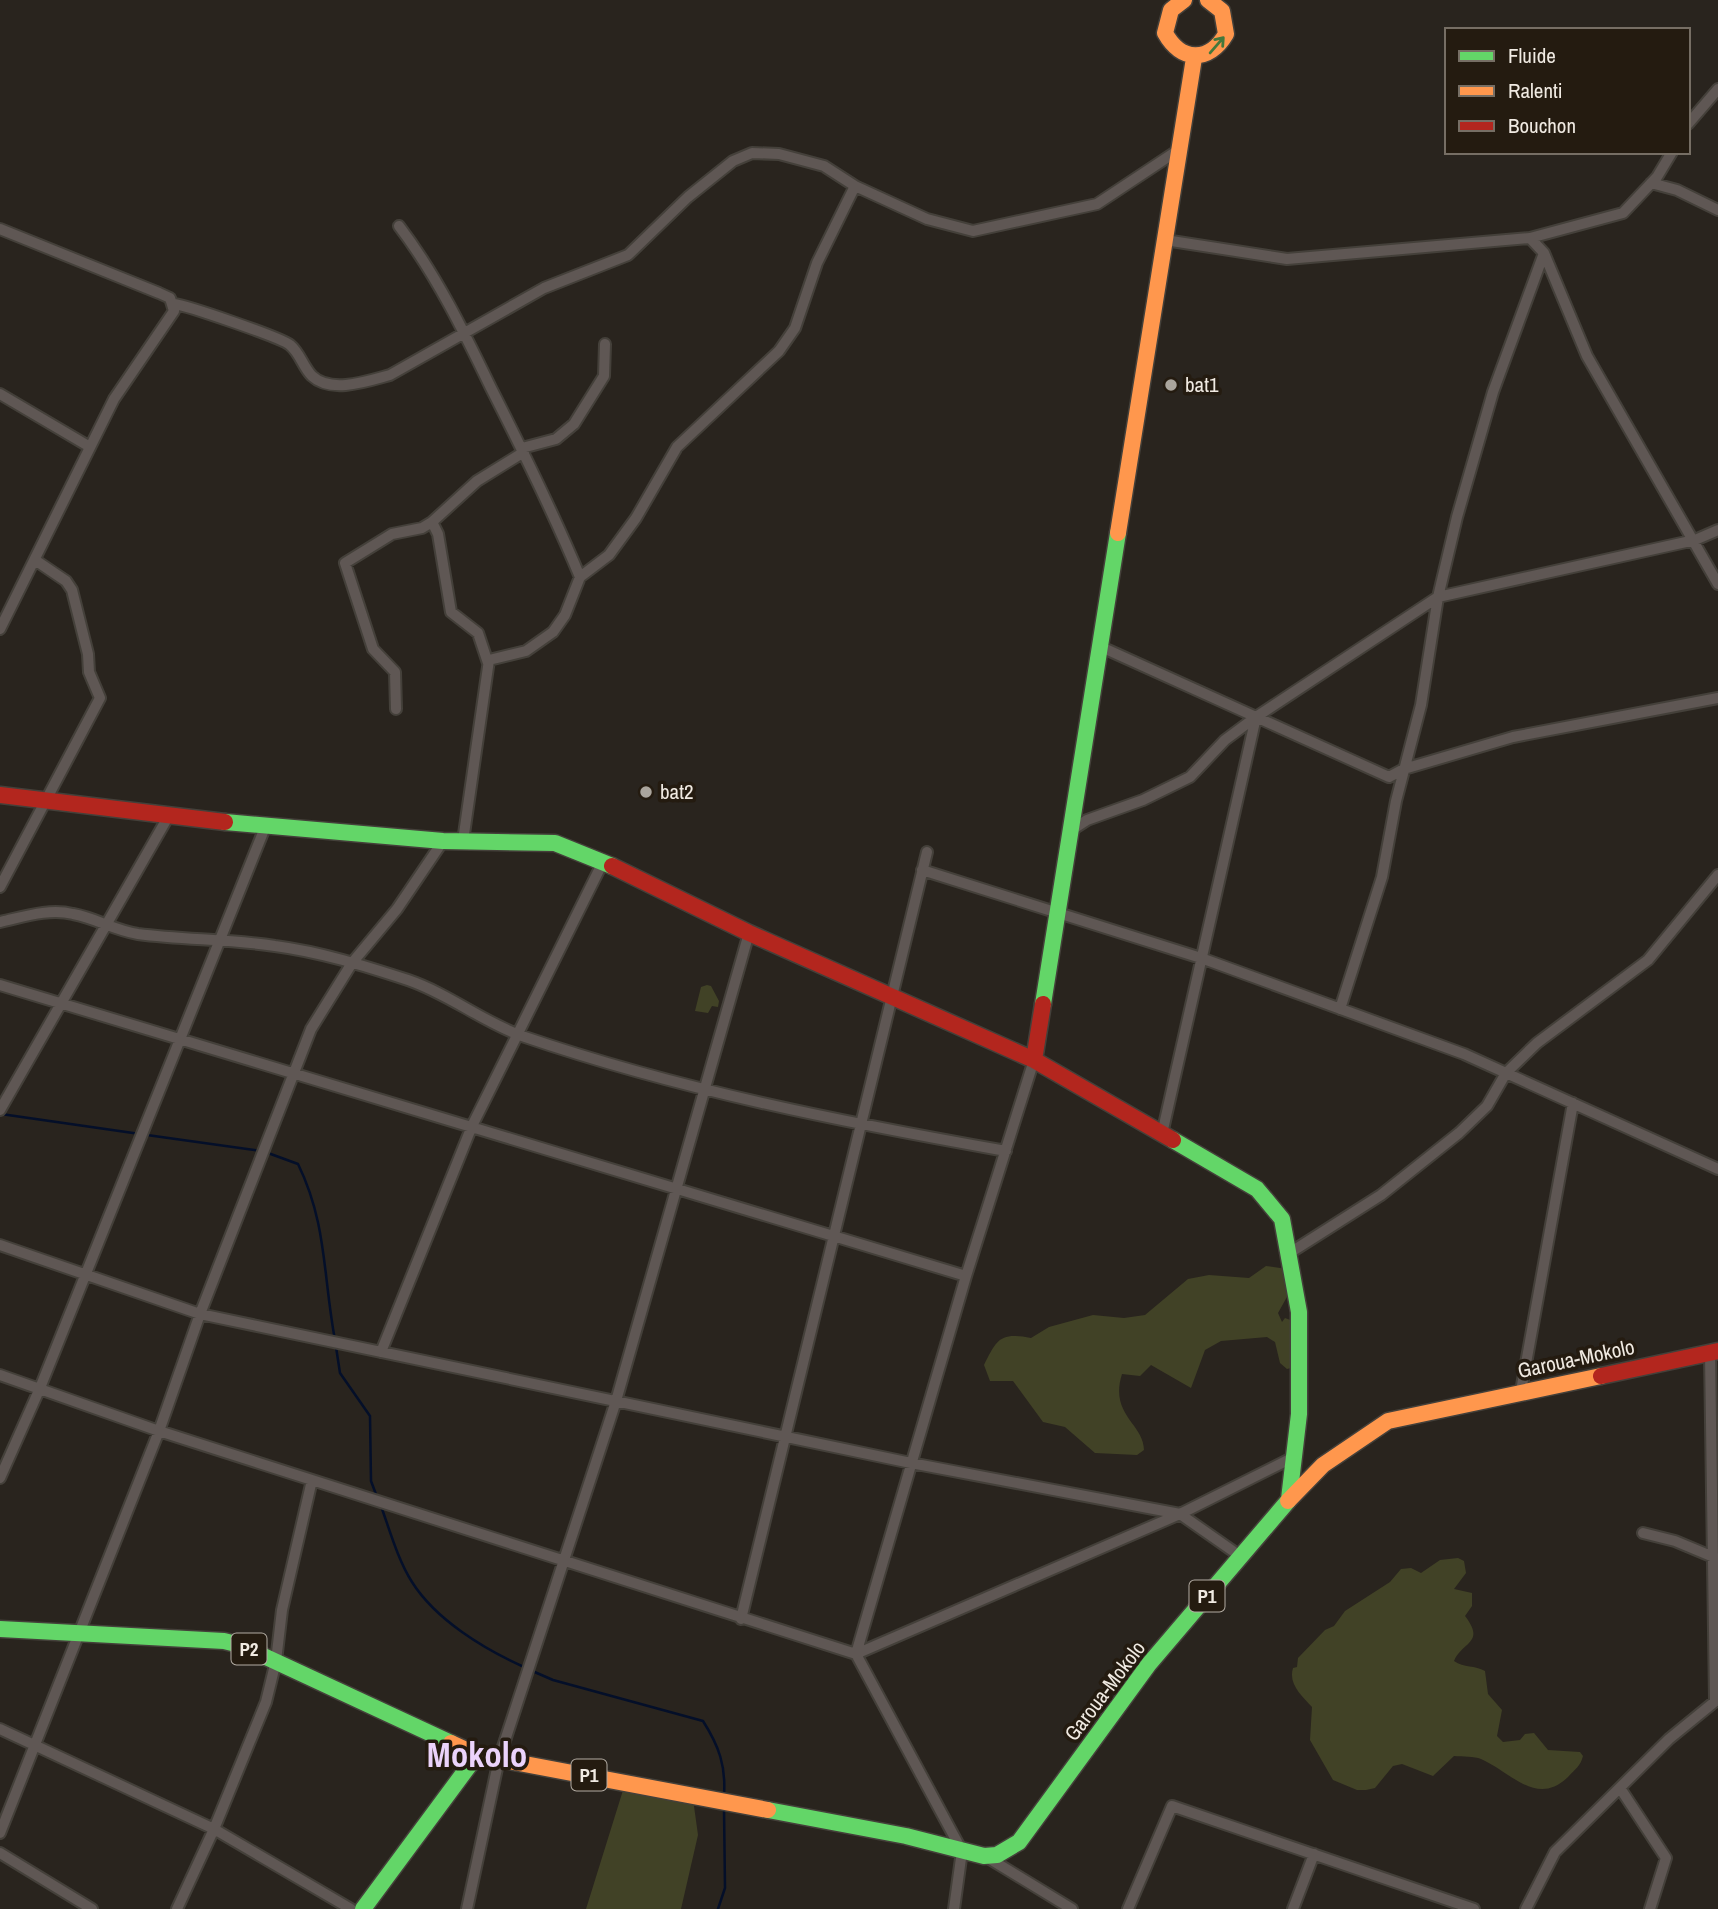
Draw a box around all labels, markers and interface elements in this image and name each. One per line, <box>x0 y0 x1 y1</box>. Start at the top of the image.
legend <box>1445 28 1690 154</box>
one-way arrow <box>1209 36 1225 54</box>
text: Fluide <box>1508 41 1556 70</box>
text: Ralenti <box>1508 76 1563 105</box>
text: Bouchon <box>1508 111 1576 140</box>
place label: bat1 <box>1185 370 1219 399</box>
marker: bat1 <box>1163 377 1179 393</box>
place label: bat2 <box>660 777 694 806</box>
marker: bat2 <box>638 784 654 800</box>
street label: Garoua-Mokolo <box>1515 1332 1637 1385</box>
road number: P1 <box>1190 1580 1224 1612</box>
road number: P2 <box>232 1634 266 1665</box>
street label: Garoua-Mokolo <box>1057 1635 1152 1747</box>
district label: Mokolo <box>427 1731 527 1778</box>
road number: P1 <box>572 1760 606 1791</box>

